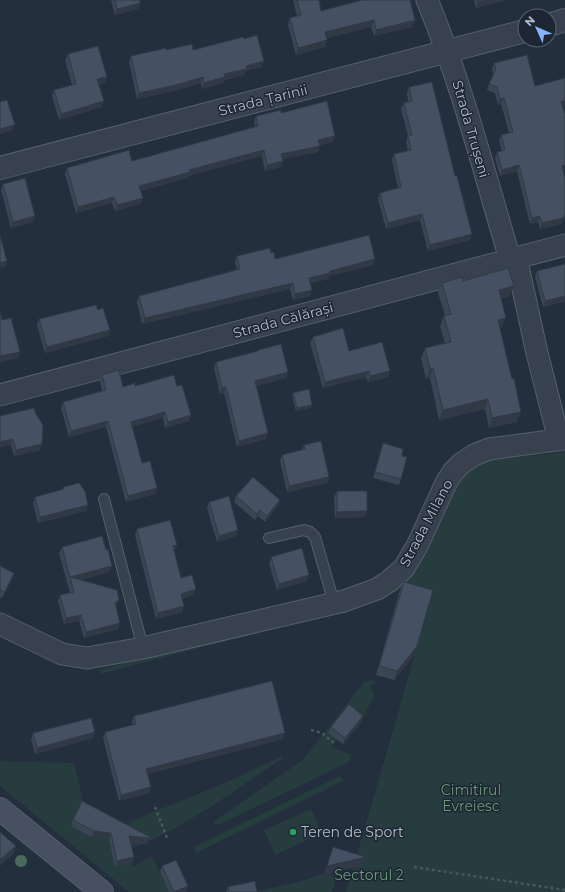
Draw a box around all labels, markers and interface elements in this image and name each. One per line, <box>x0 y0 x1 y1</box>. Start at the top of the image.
north arrow <box>517 8 557 48</box>
text: N <box>522 13 538 29</box>
street label: Strada Trușeni <box>448 78 493 180</box>
street label: Strada Țarinii <box>217 80 310 121</box>
street label: Strada Călărași <box>231 298 335 343</box>
street label: Strada Milano <box>395 476 457 570</box>
park label: Cimitirul Evreiesc <box>441 781 501 815</box>
place label: Teren de Sport <box>301 823 404 841</box>
marker: Teren de Sport <box>288 827 298 837</box>
park label: Sectorul 2 <box>334 866 404 884</box>

